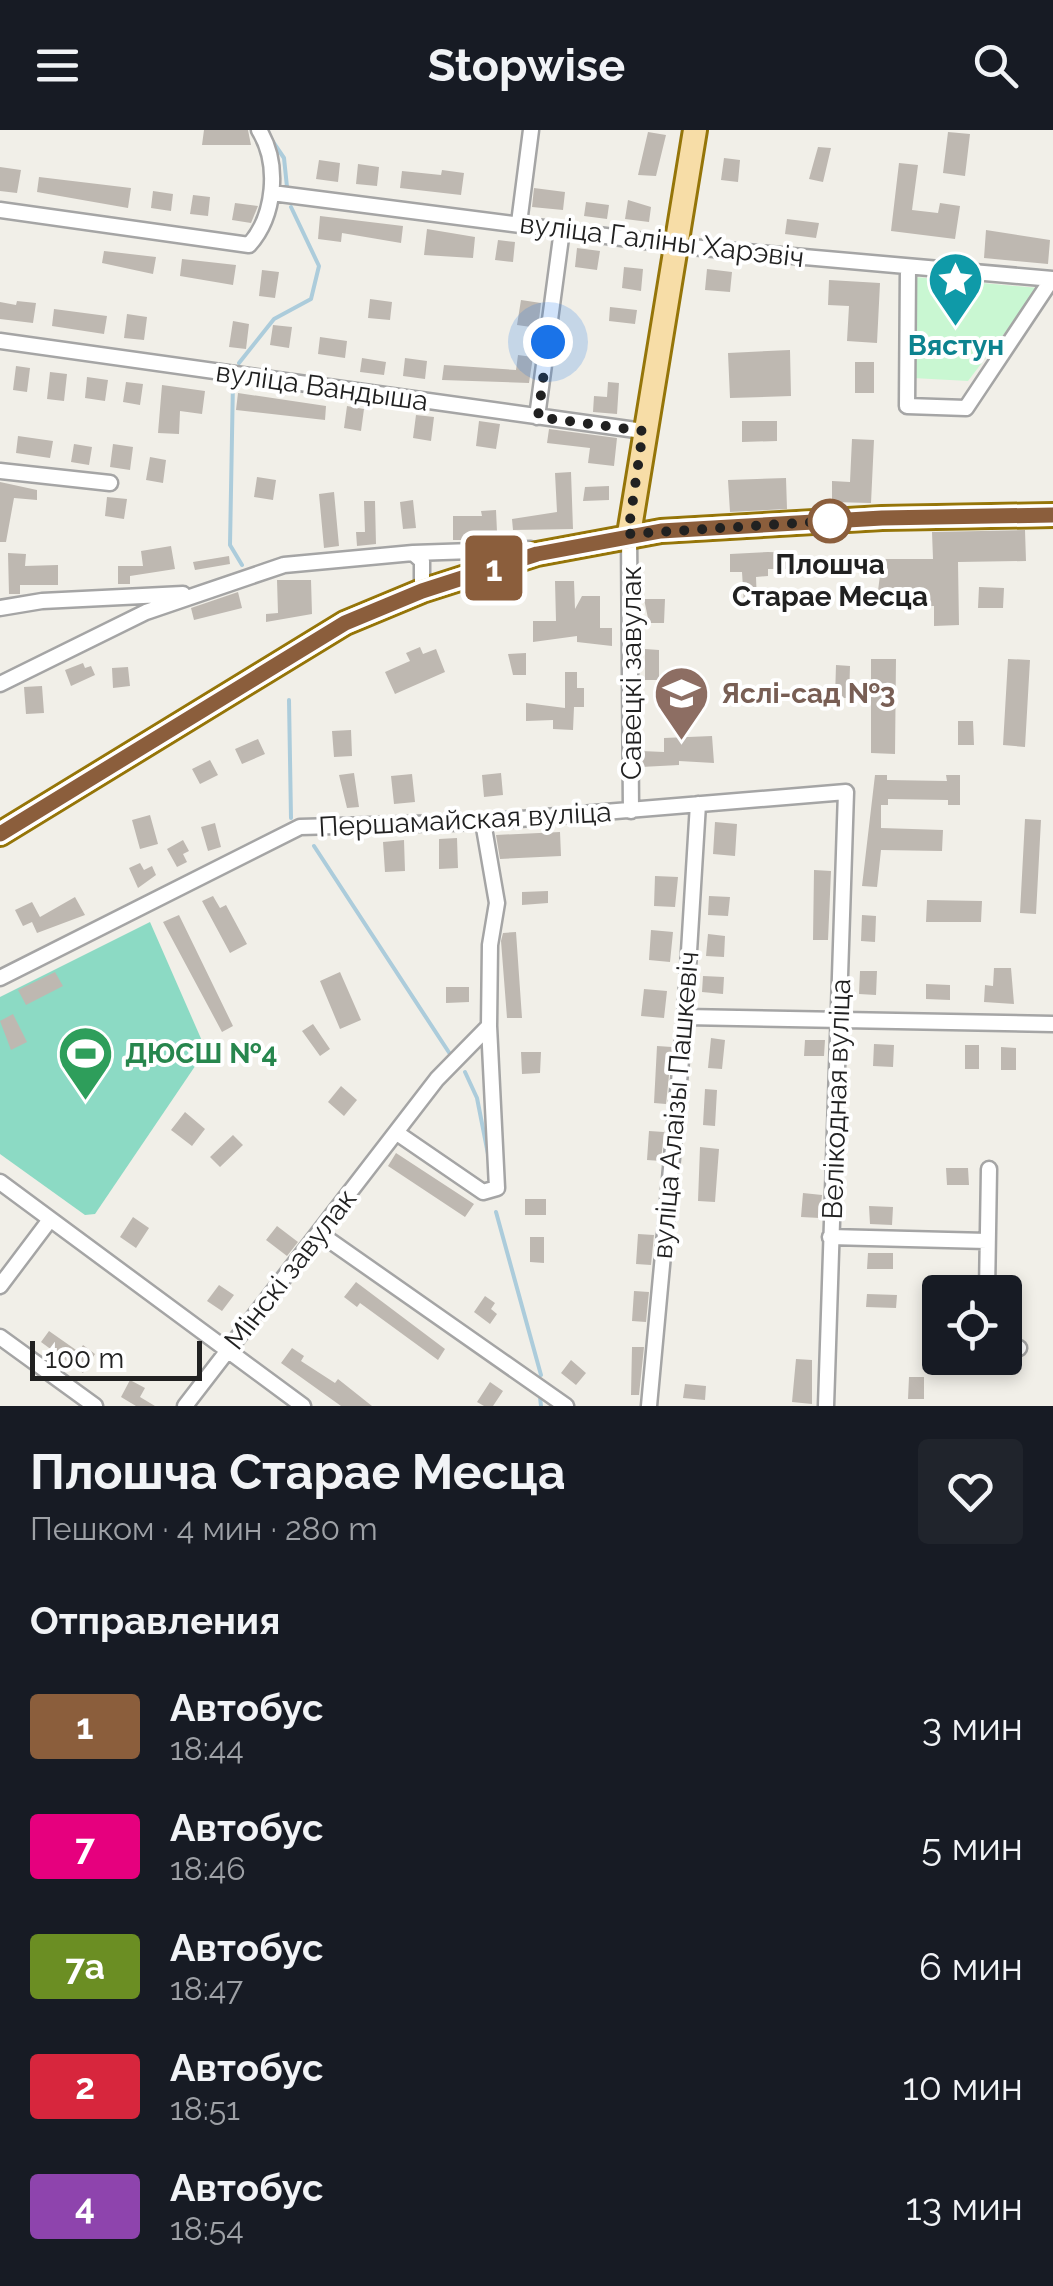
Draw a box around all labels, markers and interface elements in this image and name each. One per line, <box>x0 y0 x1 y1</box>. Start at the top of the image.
icon: menu <box>30 38 85 93</box>
icon: search <box>968 38 1023 93</box>
text: Stopwise <box>428 39 625 92</box>
street label: вуліца Галіны Харэвіч <box>518 207 806 274</box>
place icon: Вястун <box>926 249 986 328</box>
your location <box>523 317 573 367</box>
place label: Вястун <box>908 329 1004 362</box>
street label: вуліца Вандыша <box>214 355 430 418</box>
marker: Плошча Старае Месца <box>809 500 851 542</box>
line badge: 1 <box>462 536 526 600</box>
text: 1 <box>485 548 503 589</box>
place label: Плошча Старае Месца <box>732 548 928 613</box>
street label: Савецкі завулак <box>615 566 648 780</box>
school or university icon: Яслі-сад №3 <box>652 663 712 742</box>
place label: Яслі-сад №3 <box>721 677 895 710</box>
street label: Першамайская вуліца <box>318 795 612 844</box>
street label: вуліца Алаізы Пашкевіч <box>646 950 705 1260</box>
street label: Велікодная вуліца <box>816 978 857 1220</box>
sports icon: ДЮСШ №4 <box>56 1023 116 1102</box>
place label: ДЮСШ №4 <box>125 1037 277 1070</box>
street label: Мінскі завулак <box>218 1183 363 1356</box>
map controls <box>922 1275 1022 1375</box>
button: locate <box>922 1275 1022 1375</box>
scale bar <box>30 1336 202 1380</box>
text: 100 m <box>45 1342 124 1375</box>
button: heart <box>918 1439 1023 1544</box>
text: Плошча Старае Месца <box>30 1444 566 1500</box>
text: Пешком · 4 мин · 280 m <box>30 1510 378 1547</box>
text: Отправления <box>30 1598 280 1643</box>
text: Автобус <box>170 1685 324 1730</box>
text: 3 мин <box>922 1704 1023 1749</box>
text: 1 <box>76 1706 94 1747</box>
text: 18:44 <box>170 1730 244 1767</box>
text: Автобус <box>170 1805 324 1850</box>
text: 5 мин <box>921 1824 1023 1869</box>
text: 7 <box>75 1826 95 1867</box>
text: 18:46 <box>170 1850 245 1887</box>
text: Автобус <box>170 1925 324 1970</box>
text: 6 мин <box>919 1944 1023 1989</box>
text: 7а <box>65 1946 105 1987</box>
text: 18:47 <box>170 1970 243 2007</box>
text: Автобус <box>170 2045 324 2090</box>
text: 10 мин <box>902 2064 1023 2109</box>
text: 2 <box>75 2066 95 2107</box>
text: 18:51 <box>170 2090 240 2127</box>
text: Автобус <box>170 2165 324 2210</box>
text: 13 мин <box>905 2184 1023 2229</box>
text: 4 <box>75 2186 95 2227</box>
text: 18:54 <box>170 2210 244 2247</box>

